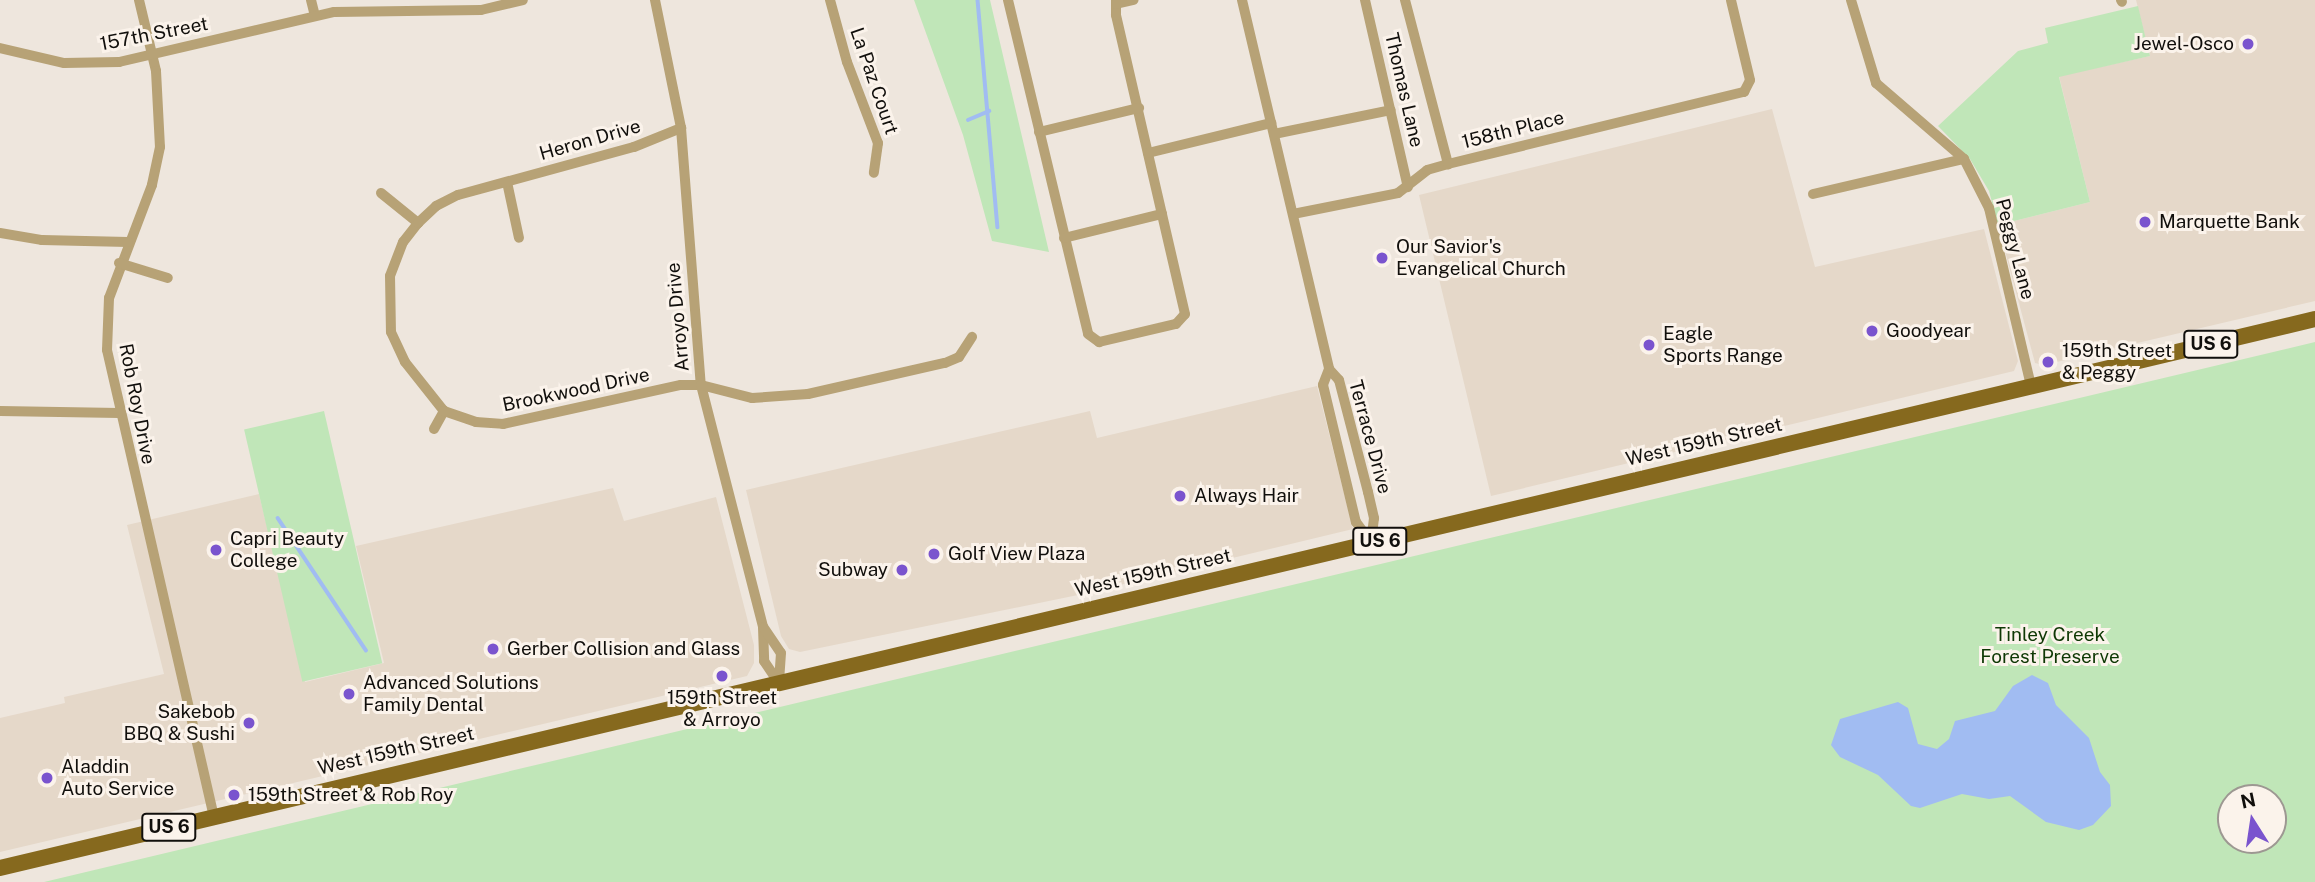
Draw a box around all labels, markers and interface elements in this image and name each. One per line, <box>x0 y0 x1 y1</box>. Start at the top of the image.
street label: 157th Street <box>98 12 210 56</box>
street label: La Paz Court <box>845 25 903 137</box>
street label: Thomas Lane <box>1380 30 1428 150</box>
place label: Jewel-Osco <box>2134 33 2234 55</box>
marker: Jewel-Osco <box>2240 36 2256 52</box>
street label: 158th Place <box>1460 106 1566 154</box>
street label: Heron Drive <box>537 115 643 165</box>
street label: Peggy Lane <box>1991 196 2039 302</box>
place label: Marquette Bank <box>2159 211 2300 233</box>
marker: Marquette Bank <box>2137 214 2153 230</box>
place label: Our Savior's Evangelical Church <box>1396 236 1566 280</box>
marker: Our Savior's Evangelical Church <box>1374 250 1390 266</box>
street label: Arroyo Drive <box>662 261 694 373</box>
place label: Goodyear <box>1886 320 1971 342</box>
place label: Eagle Sports Range <box>1663 323 1783 367</box>
marker: Goodyear <box>1864 323 1880 339</box>
road number: US 6 <box>2183 330 2239 358</box>
marker: Eagle Sports Range <box>1641 337 1657 353</box>
place label: 159th Street & Peggy <box>2062 340 2172 384</box>
street label: Rob Roy Drive <box>114 342 160 466</box>
marker: 159th Street & Peggy <box>2040 354 2056 370</box>
street label: Brookwood Drive <box>500 363 652 417</box>
street label: Terrace Drive <box>1344 378 1396 496</box>
street label: West 159th Street <box>1624 413 1784 471</box>
place label: Always Hair <box>1194 485 1299 507</box>
marker: Always Hair <box>1172 488 1188 504</box>
road number: US 6 <box>1352 526 1408 556</box>
place label: Capri Beauty College <box>230 528 344 572</box>
marker: Capri Beauty College <box>208 542 224 558</box>
place label: Golf View Plaza <box>948 543 1086 565</box>
street label: West 159th Street <box>1073 544 1233 602</box>
marker: Golf View Plaza <box>926 546 942 562</box>
place label: Subway <box>818 559 888 581</box>
marker: Subway <box>894 562 910 578</box>
park label: Tinley Creek Forest Preserve <box>1980 624 2120 668</box>
place label: Gerber Collision and Glass <box>507 638 740 660</box>
marker: Gerber Collision and Glass <box>485 641 501 657</box>
marker: 159th Street & Arroyo <box>714 668 730 684</box>
place label: Advanced Solutions Family Dental <box>363 672 539 716</box>
marker: Advanced Solutions Family Dental <box>341 686 357 702</box>
place label: 159th Street & Arroyo <box>667 687 777 731</box>
place label: Sakebob BBQ & Sushi <box>124 701 235 745</box>
marker: Sakebob BBQ & Sushi <box>241 715 257 731</box>
street label: West 159th Street <box>316 722 476 780</box>
place label: Aladdin Auto Service <box>61 756 174 800</box>
marker: Aladdin Auto Service <box>39 770 55 786</box>
place label: 159th Street & Rob Roy <box>248 784 453 806</box>
north arrow <box>2217 784 2287 854</box>
marker: 159th Street & Rob Roy <box>226 787 242 803</box>
text: N <box>2238 788 2258 813</box>
road number: US 6 <box>141 812 197 842</box>

